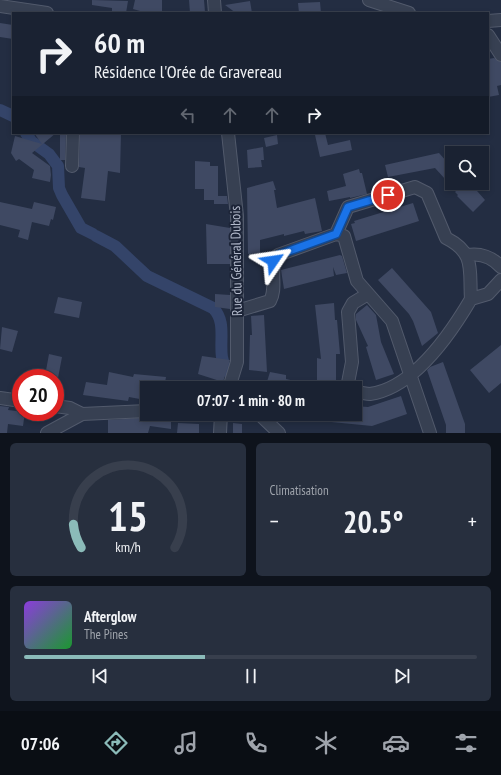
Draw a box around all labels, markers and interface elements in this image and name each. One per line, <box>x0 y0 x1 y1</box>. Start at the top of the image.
text: 60 m <box>94 24 145 61</box>
icon: right <box>28 28 80 80</box>
text: Résidence l'Orée de Gravereau <box>94 60 282 83</box>
icon: left <box>177 104 199 126</box>
icon: ahead <box>219 104 241 126</box>
icon: ahead <box>261 104 283 126</box>
icon: right <box>303 104 325 126</box>
map controls <box>445 146 489 190</box>
button: search <box>445 146 489 190</box>
pin <box>371 178 405 212</box>
icon: arrive <box>377 184 399 206</box>
street label: Rue du Général Dubois <box>226 205 246 316</box>
position arrow <box>252 240 294 282</box>
speed limit sign: 20 <box>12 369 64 421</box>
text: 07:07 · 1 min · 80 m <box>197 391 305 410</box>
text: Climatisation <box>270 482 329 499</box>
text: 15 <box>108 488 148 541</box>
text: 20.5° <box>343 502 403 541</box>
text: − <box>270 507 279 535</box>
text: + <box>468 507 477 535</box>
text: km/h <box>115 536 140 555</box>
text: Afterglow <box>84 607 136 626</box>
text: The Pines <box>84 626 128 643</box>
icon: previous <box>89 665 111 687</box>
icon: pause <box>240 665 262 687</box>
icon: next <box>391 665 413 687</box>
icon: directions <box>102 729 130 757</box>
icon: music <box>172 729 200 757</box>
icon: phone <box>242 729 270 757</box>
icon: climate <box>312 729 340 757</box>
icon: car <box>382 729 410 757</box>
icon: filters <box>452 729 480 757</box>
text: 07:06 <box>21 732 60 755</box>

